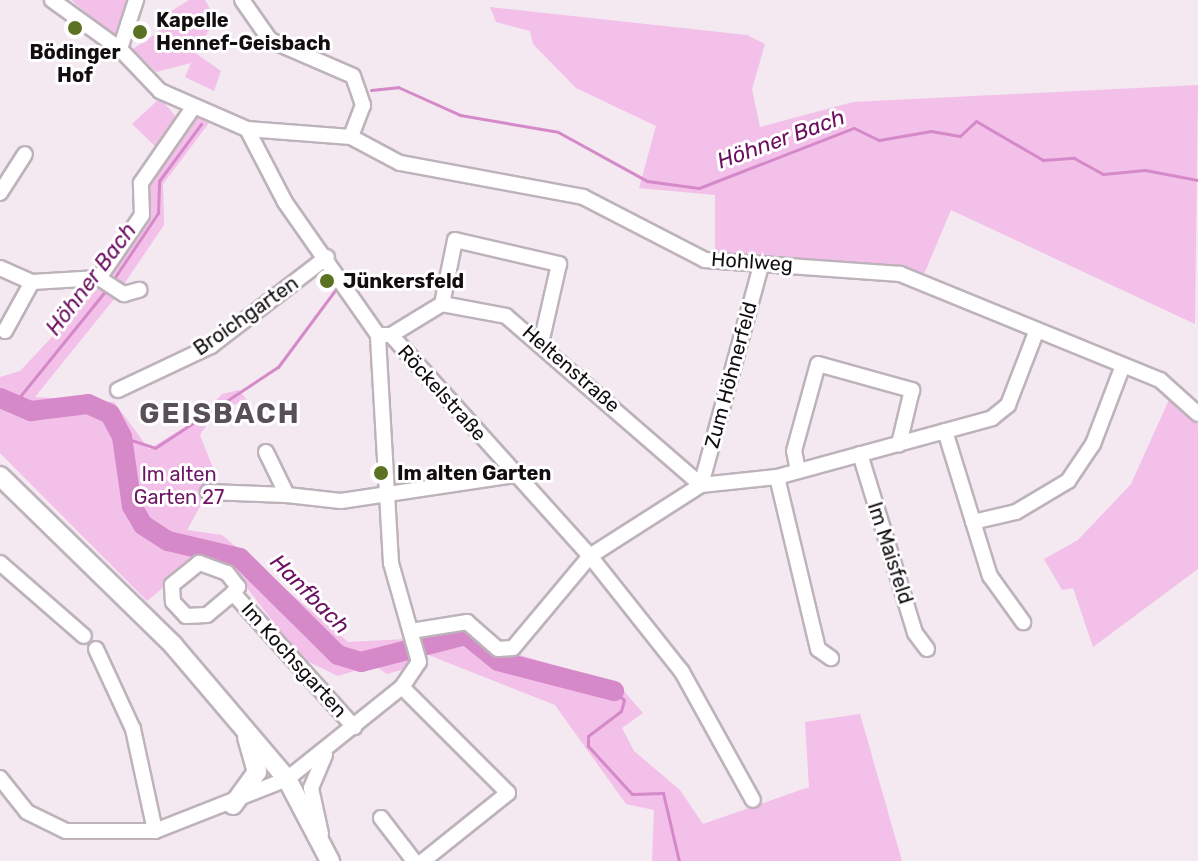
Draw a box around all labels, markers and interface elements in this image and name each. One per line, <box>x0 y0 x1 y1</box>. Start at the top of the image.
place label: Kapelle Hennef-Geisbach <box>156 8 331 55</box>
marker: Bödinger Hof <box>66 19 84 37</box>
marker: Kapelle Hennef-Geisbach <box>131 23 149 41</box>
place label: Bödinger Hof <box>29 40 121 87</box>
water label: Höhner Bach <box>713 104 849 174</box>
water label: Höhner Bach <box>40 217 142 341</box>
street label: Hohlweg <box>710 247 794 277</box>
place label: Jünkersfeld <box>343 269 464 293</box>
street label: Broichgarten <box>189 271 303 361</box>
marker: Jünkersfeld <box>318 272 336 290</box>
street label: Zum Höhnerfeld <box>700 299 762 451</box>
street label: Heltenstraße <box>517 320 625 418</box>
street label: Röckelstraße <box>393 340 491 446</box>
district label: GEISBACH <box>139 397 301 431</box>
place label: Im alten Garten <box>397 461 551 485</box>
park label: Im alten Garten 27 <box>134 462 224 509</box>
marker: Im alten Garten <box>372 464 390 482</box>
street label: Im Maisfeld <box>862 499 918 607</box>
water label: Hanfbach <box>265 549 355 639</box>
street label: Im Kochsgarten <box>236 598 352 722</box>

